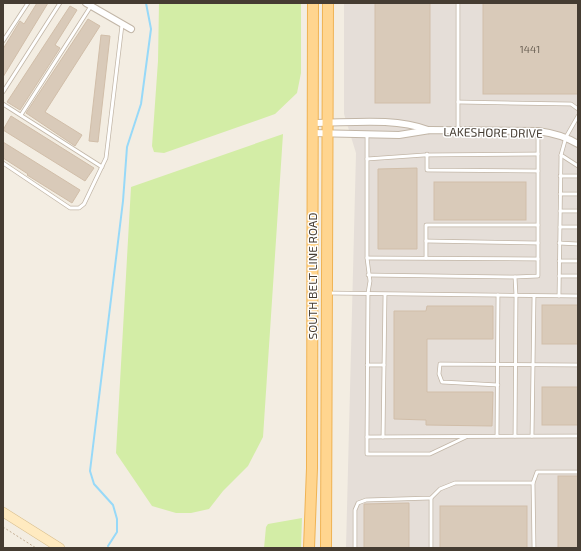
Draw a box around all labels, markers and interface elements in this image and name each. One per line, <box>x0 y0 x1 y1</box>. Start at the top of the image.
house number: 1441 <box>520 43 540 55</box>
street label: LAKESHORE DRIVE <box>443 124 543 140</box>
street label: SOUTH BELT LINE ROAD <box>305 213 319 339</box>

